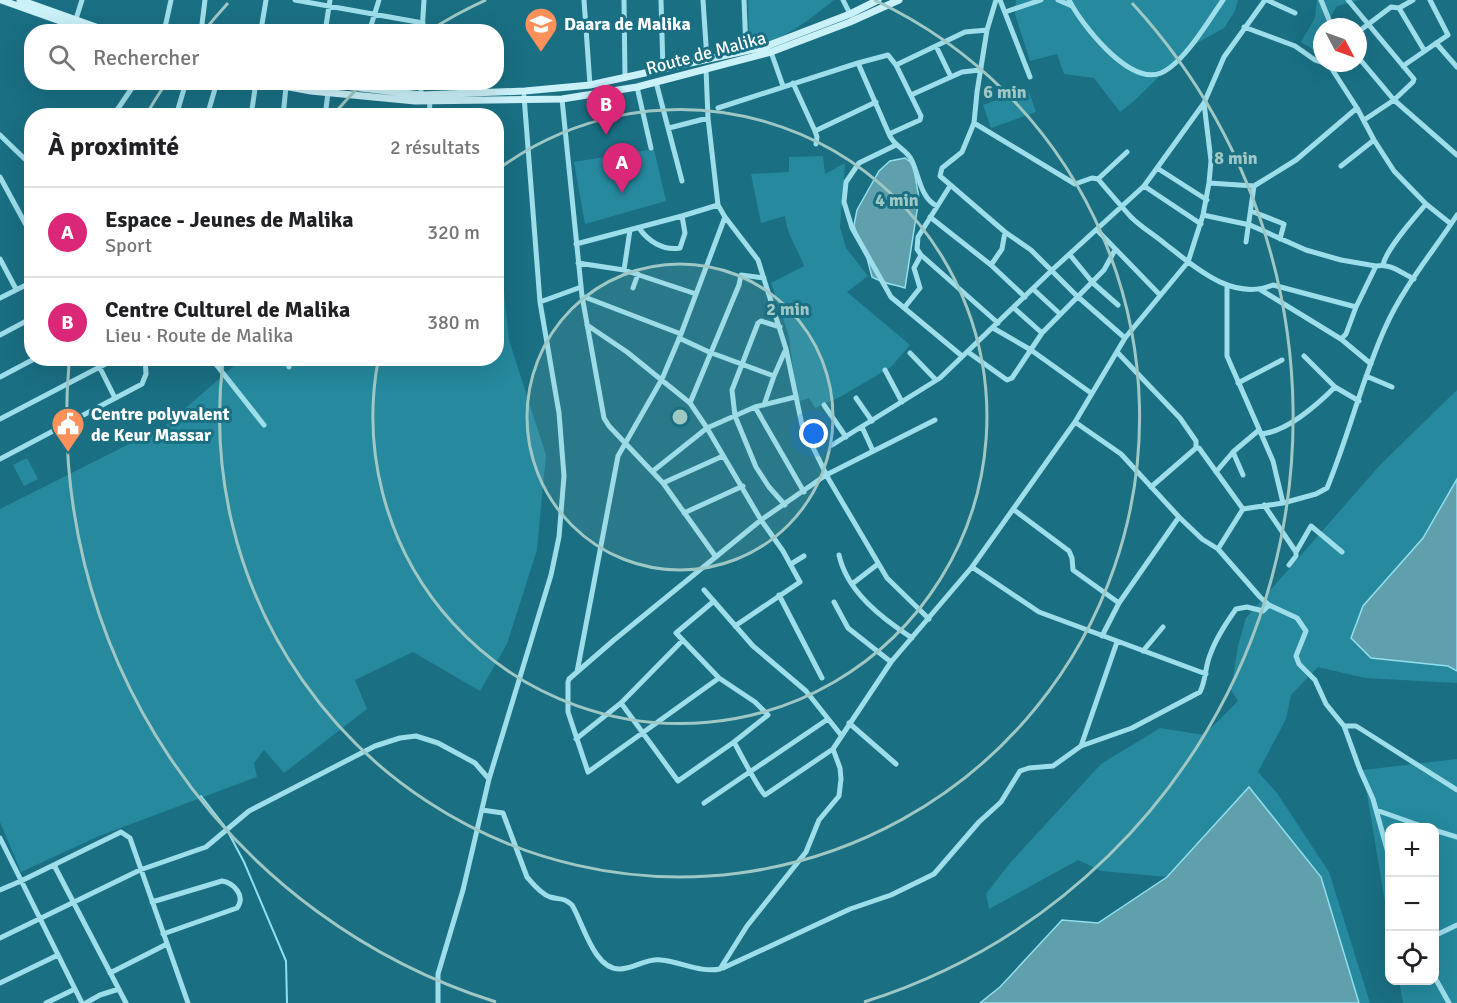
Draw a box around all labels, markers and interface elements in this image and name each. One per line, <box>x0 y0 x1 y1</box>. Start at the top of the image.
school or university icon: Daara de Malika <box>523 6 559 53</box>
place label: Daara de Malika <box>564 13 691 35</box>
north arrow <box>1313 18 1367 72</box>
search box <box>24 24 504 90</box>
street label: Route de Malika <box>644 26 768 80</box>
icon: search <box>45 41 78 74</box>
text: Rechercher <box>93 44 199 71</box>
text: 6 min <box>983 81 1027 103</box>
pin: B <box>586 86 626 135</box>
text: À proximité <box>48 131 179 163</box>
text: 2 résultats <box>390 135 480 160</box>
pin: A <box>602 144 642 193</box>
text: 8 min <box>1214 147 1258 169</box>
text: 4 min <box>875 189 919 211</box>
text: Espace - Jeunes de Malika <box>105 206 354 233</box>
text: A <box>61 220 74 245</box>
text: 320 m <box>427 220 480 245</box>
text: Sport <box>105 233 152 258</box>
text: Centre Culturel de Malika <box>105 296 350 323</box>
text: 2 min <box>766 298 810 320</box>
text: B <box>61 310 74 335</box>
text: 380 m <box>427 310 480 335</box>
text: Lieu · Route de Malika <box>105 323 293 348</box>
place label: Centre polyvalent de Keur Massar <box>91 403 230 446</box>
public building icon: Centre polyvalent de Keur Massar <box>50 406 86 453</box>
centre of rings <box>670 407 690 427</box>
your location <box>799 419 828 448</box>
map controls <box>1385 823 1439 985</box>
button: + <box>1385 823 1439 877</box>
button: − <box>1385 877 1439 931</box>
button: locate <box>1385 931 1439 985</box>

